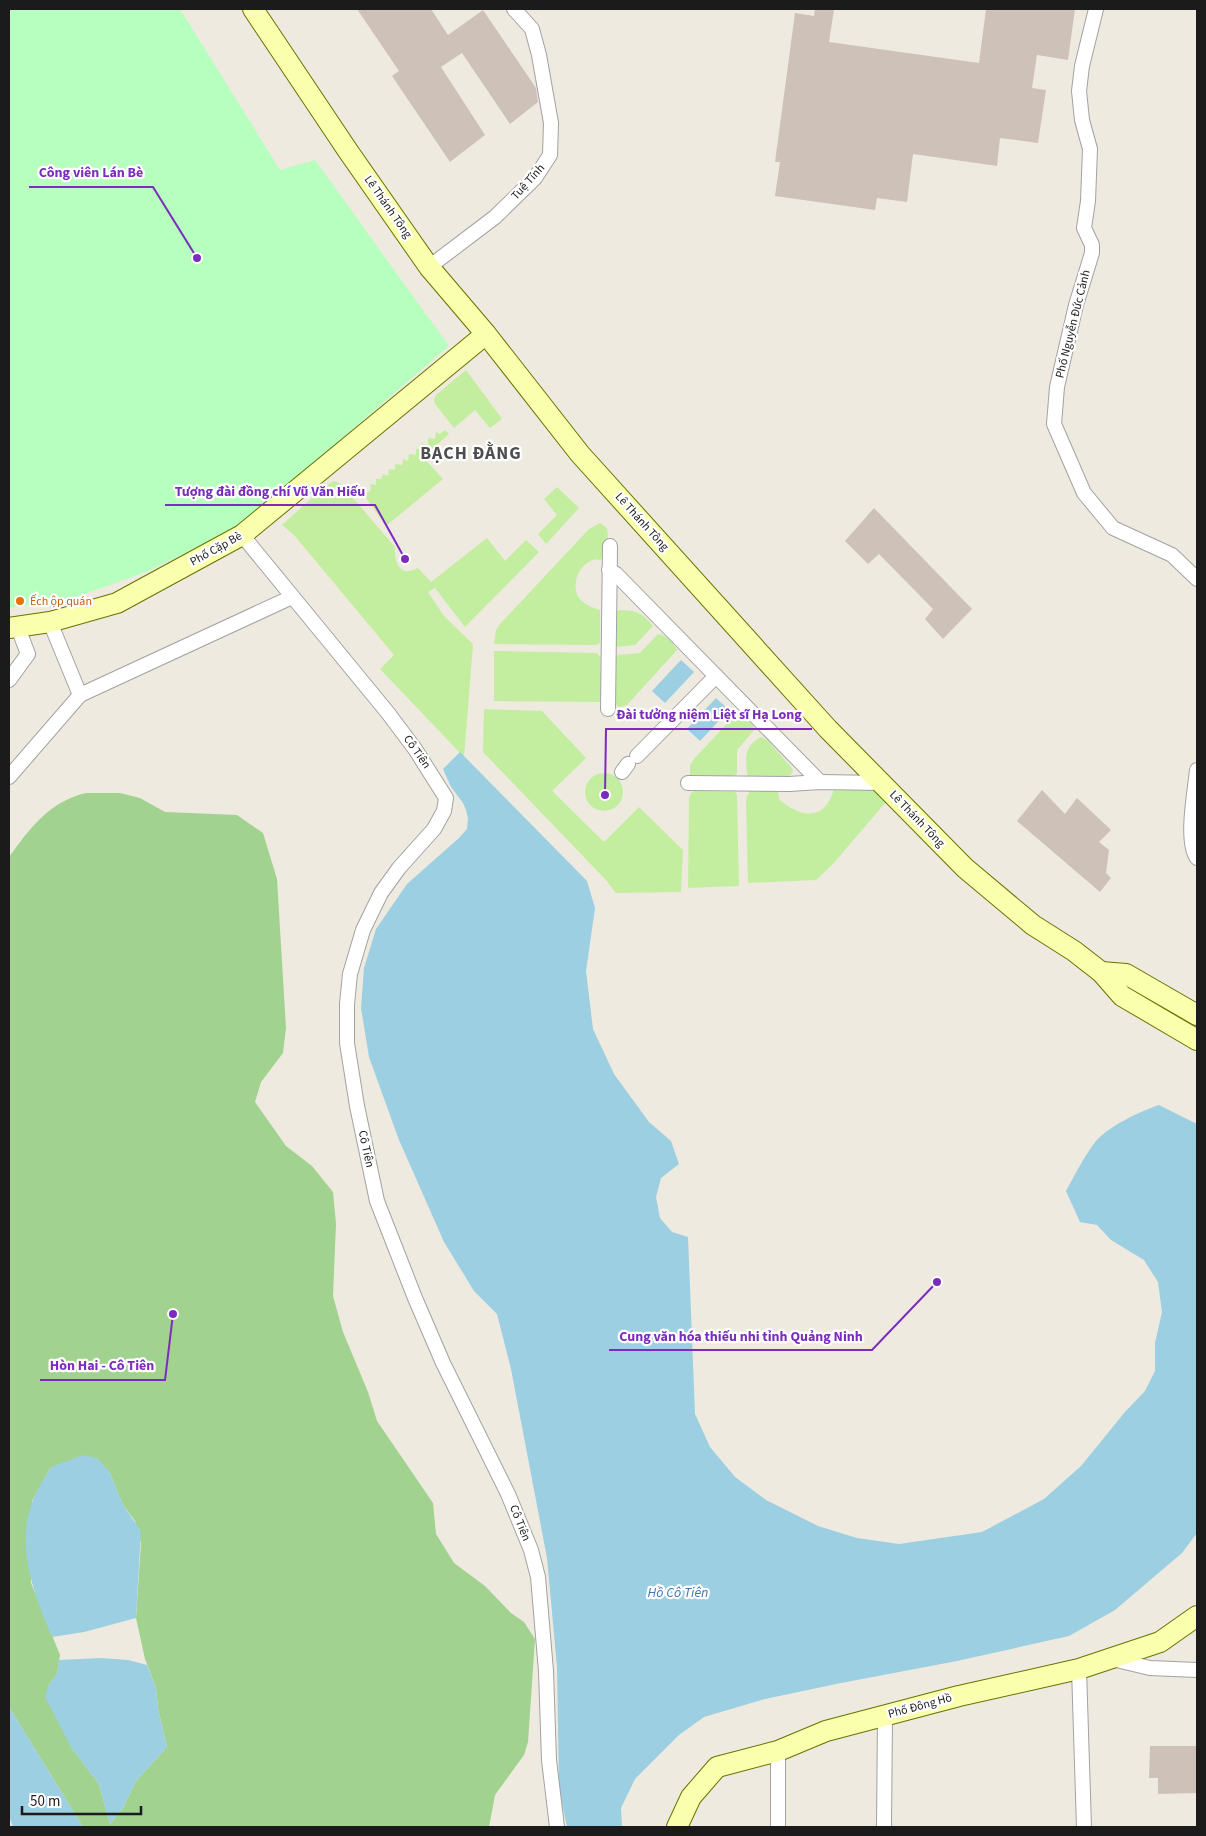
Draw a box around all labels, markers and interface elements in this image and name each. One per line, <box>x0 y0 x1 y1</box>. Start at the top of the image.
callout: Công viên Lán Bè <box>29 158 153 187</box>
street label: Tuệ Tĩnh <box>507 160 549 204</box>
text: Công viên Lán Bè <box>39 163 143 183</box>
street label: Lê Thánh Tông <box>360 172 416 242</box>
street label: Phố Nguyễn Đức Cảnh <box>1051 268 1095 380</box>
district label: BẠCH ĐẰNG <box>420 441 522 466</box>
callout: Tượng đài đồng chí Vũ Văn Hiếu <box>165 476 375 505</box>
text: Tượng đài đồng chí Vũ Văn Hiếu <box>175 482 365 502</box>
street label: Lê Thánh Tông <box>611 489 673 555</box>
street label: Phố Cặp Bè <box>187 528 245 570</box>
place label: Ếch ộp quán <box>30 593 92 610</box>
marker: Ếch ộp quán <box>14 595 26 607</box>
callout: Đài tưởng niệm Liệt sĩ Hạ Long <box>606 700 812 729</box>
text: Đài tưởng niệm Liệt sĩ Hạ Long <box>616 705 802 725</box>
street label: Cô Tiên <box>399 732 435 772</box>
street label: Lê Thánh Tông <box>885 787 949 851</box>
street label: Cô Tiên <box>354 1129 378 1169</box>
callout: Cung văn hóa thiếu nhi tỉnh Quảng Ninh <box>609 1321 872 1350</box>
text: Cung văn hóa thiếu nhi tỉnh Quảng Ninh <box>619 1327 863 1347</box>
callout: Hòn Hai - Cô Tiên <box>40 1351 165 1380</box>
text: Hòn Hai - Cô Tiên <box>50 1356 154 1376</box>
street label: Cô Tiên <box>505 1502 535 1544</box>
water label: Hồ Cô Tiên <box>648 1583 708 1603</box>
street label: Phố Đông Hồ <box>886 1689 954 1723</box>
scale bar <box>22 1784 141 1816</box>
text: 50 m <box>30 1791 60 1812</box>

